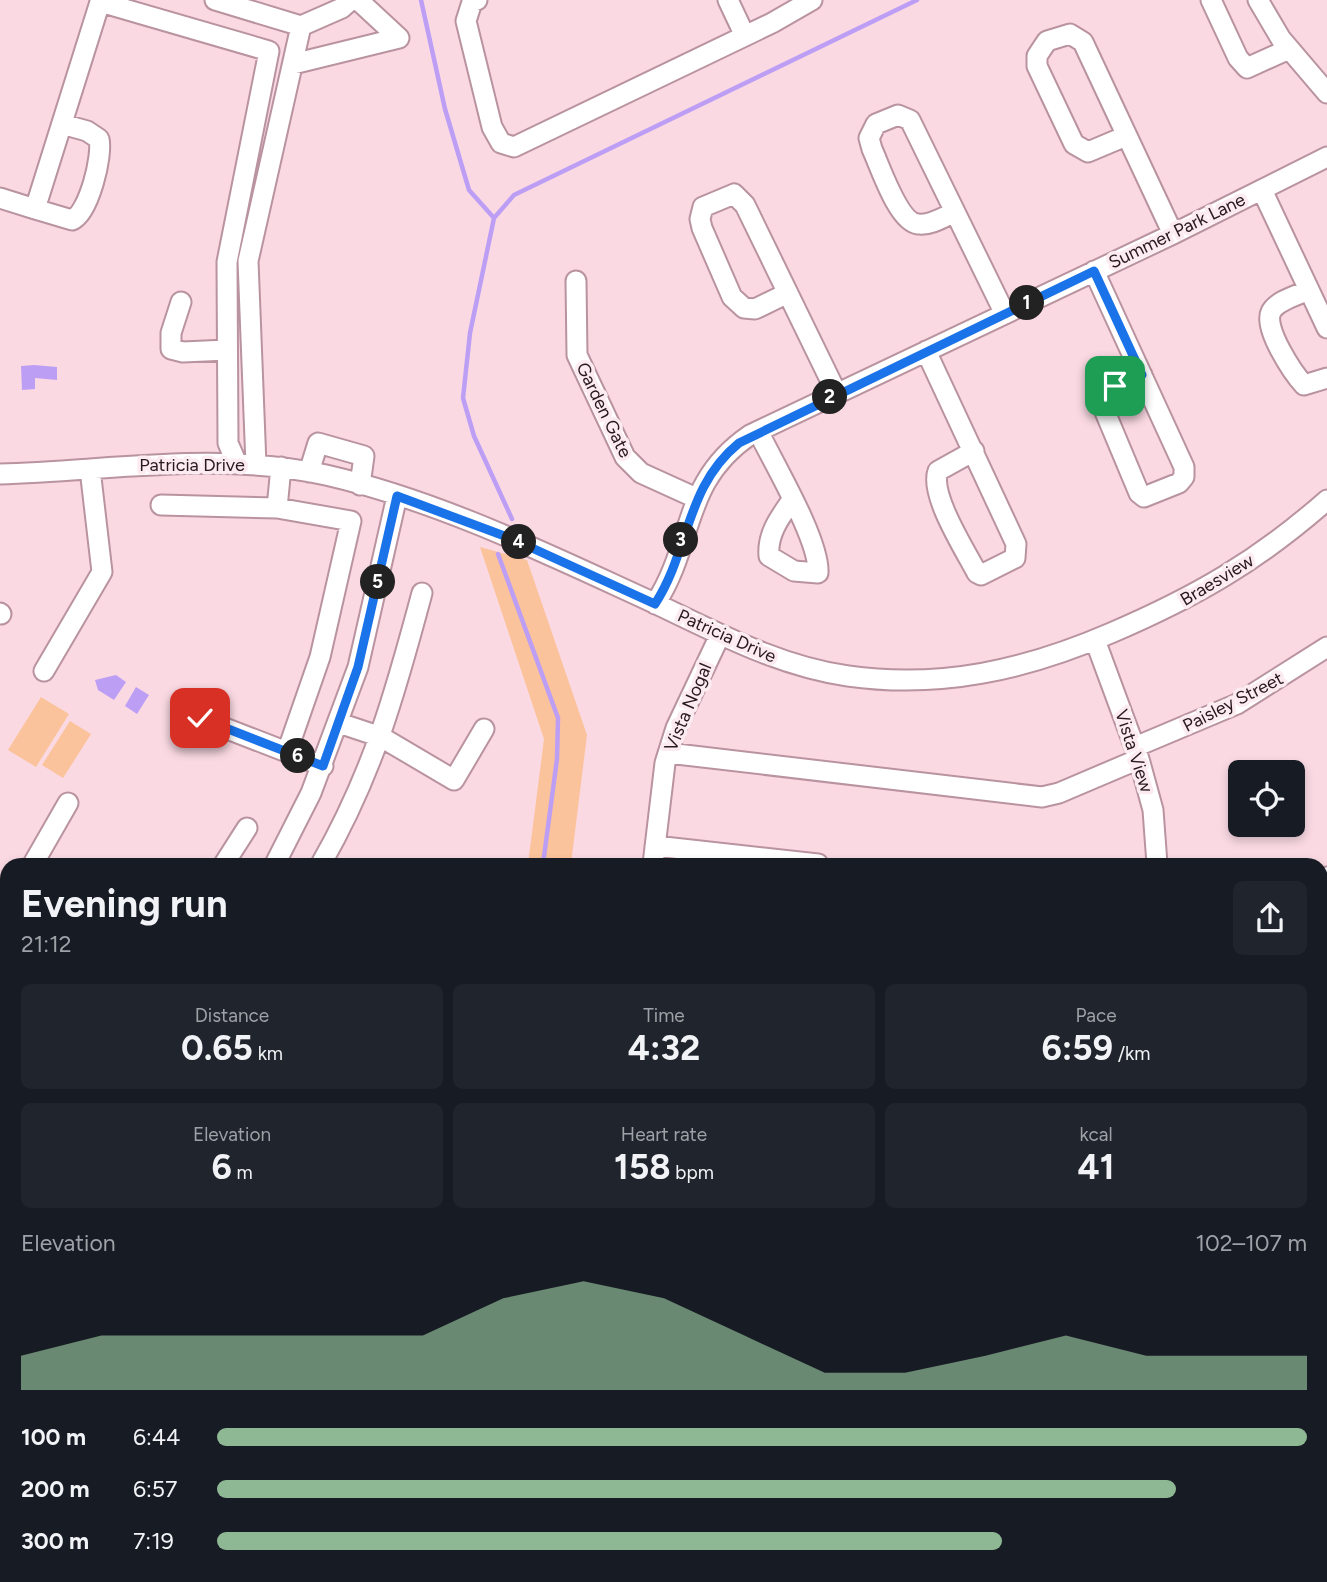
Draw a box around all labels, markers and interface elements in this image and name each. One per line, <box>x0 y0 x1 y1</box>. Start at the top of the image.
street label: Summer Park Lane <box>1105 188 1249 274</box>
pin: 1 <box>1010 286 1044 320</box>
text: 1 <box>1022 291 1031 314</box>
pin <box>1085 356 1145 416</box>
street label: Garden Gate <box>571 359 637 461</box>
icon: arrive <box>1096 367 1134 405</box>
pin: 2 <box>812 380 848 414</box>
text: 2 <box>824 385 835 408</box>
street label: Patricia Drive <box>139 454 245 476</box>
pin: 3 <box>664 522 698 558</box>
pin: 4 <box>502 524 536 560</box>
text: 3 <box>675 528 686 551</box>
text: 4 <box>512 530 525 553</box>
street label: Braesview <box>1176 550 1258 610</box>
pin: 5 <box>360 564 396 600</box>
text: 5 <box>372 570 383 593</box>
street label: Patricia Drive <box>674 604 780 668</box>
street label: Vista Nogal <box>660 660 716 754</box>
street label: Paisley Street <box>1179 667 1287 737</box>
pin <box>170 688 230 748</box>
icon: check <box>181 699 219 737</box>
street label: Vista View <box>1110 707 1158 795</box>
pin: 6 <box>280 738 316 774</box>
text: 6 <box>292 744 303 767</box>
map controls <box>1228 760 1305 837</box>
button: locate <box>1228 760 1305 837</box>
text: Evening run <box>21 881 228 927</box>
button: share <box>1233 881 1307 955</box>
text: 21:12 <box>21 930 72 958</box>
text: Distance <box>195 1004 269 1027</box>
text: Time <box>643 1004 685 1027</box>
text: Pace <box>1075 1004 1117 1027</box>
text: 0.65 <box>181 1027 253 1069</box>
text: 4:32 <box>628 1027 700 1069</box>
text: 6:59 <box>1042 1027 1113 1069</box>
text: km <box>253 1042 283 1065</box>
text: /km <box>1113 1042 1150 1065</box>
text: Elevation <box>193 1123 271 1146</box>
text: Heart rate <box>621 1123 707 1146</box>
text: kcal <box>1079 1123 1113 1146</box>
text: 6 <box>211 1146 232 1188</box>
text: 158 <box>614 1146 671 1188</box>
text: 41 <box>1078 1146 1114 1188</box>
text: m <box>232 1161 253 1184</box>
text: bpm <box>671 1161 714 1184</box>
text: Elevation <box>21 1229 116 1257</box>
text: 102–107 m <box>1195 1229 1307 1257</box>
text: 100 m <box>21 1423 86 1451</box>
text: 6:44 <box>133 1423 180 1451</box>
text: 200 m <box>21 1475 90 1503</box>
text: 6:57 <box>133 1475 177 1503</box>
text: 300 m <box>21 1527 89 1555</box>
text: 7:19 <box>133 1527 174 1555</box>

